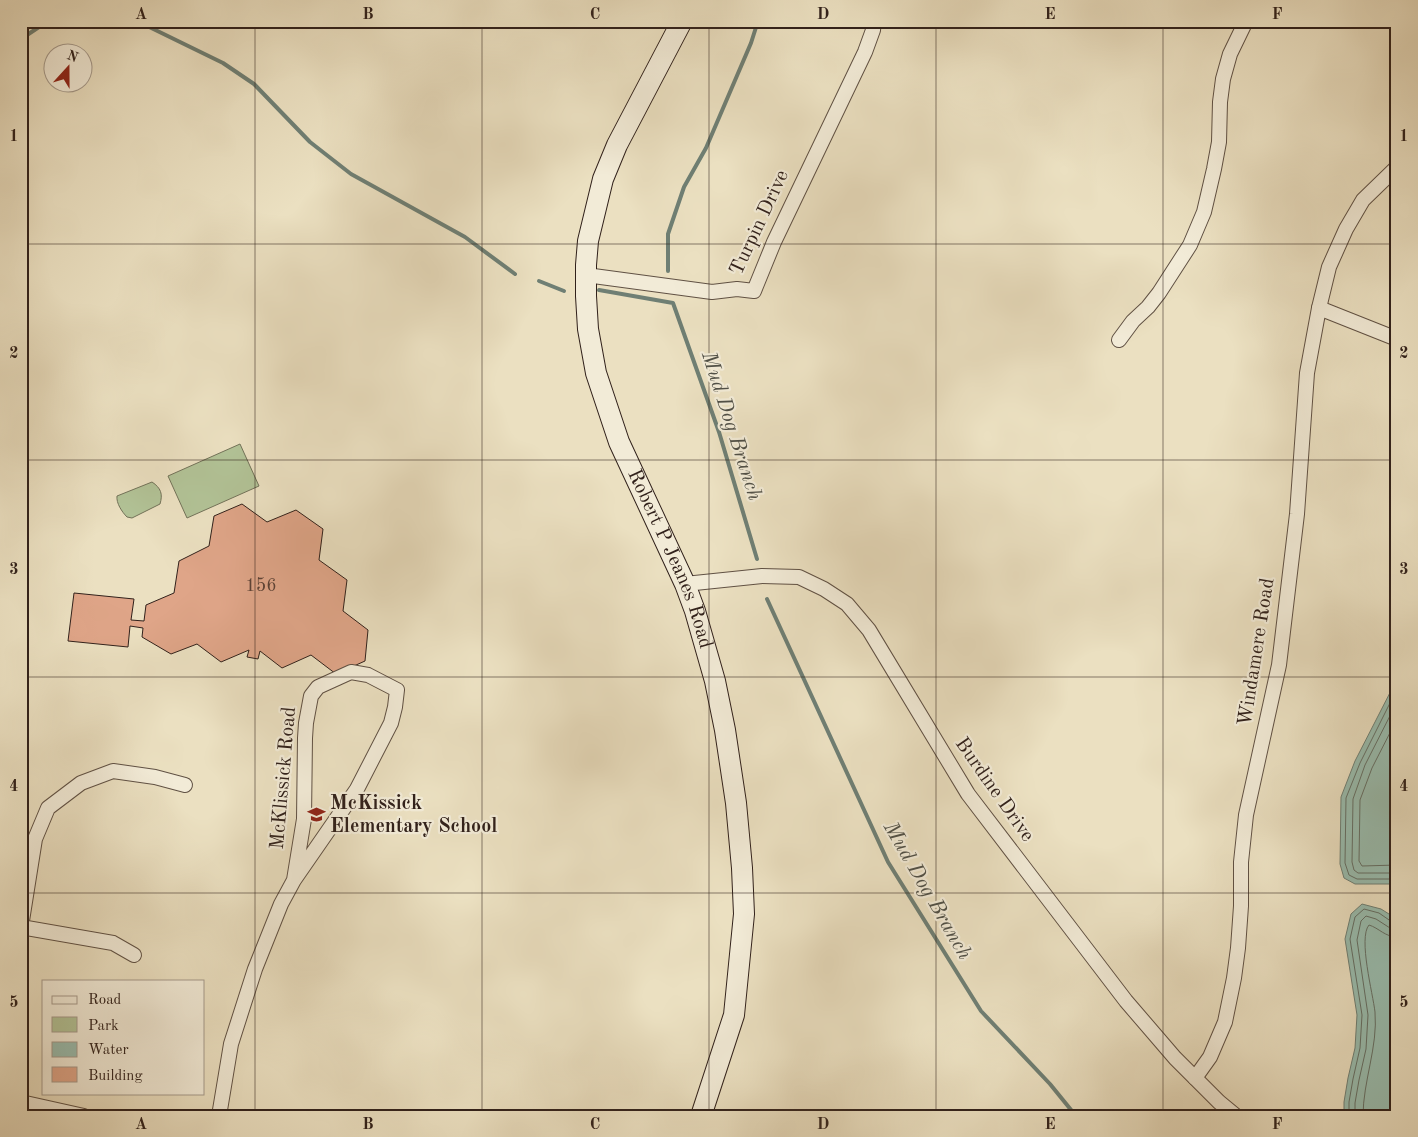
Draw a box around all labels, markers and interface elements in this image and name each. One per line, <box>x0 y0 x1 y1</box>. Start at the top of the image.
text: A <box>135 7 147 23</box>
text: B <box>362 7 374 23</box>
text: C <box>590 7 600 23</box>
text: D <box>817 7 829 23</box>
text: E <box>1044 7 1056 23</box>
text: F <box>1272 7 1283 23</box>
north arrow <box>42 42 92 92</box>
text: N <box>65 48 80 65</box>
text: 1 <box>9 129 19 145</box>
text: 1 <box>1399 129 1409 145</box>
street label: Turpin Drive <box>727 167 793 279</box>
text: 2 <box>9 346 19 362</box>
text: 2 <box>1399 346 1409 362</box>
water label: Mud Dog Branch <box>697 348 765 503</box>
street label: Robert P Jeanes Road <box>623 466 715 651</box>
text: 3 <box>9 562 19 578</box>
text: 3 <box>1399 562 1409 578</box>
house number: 156 <box>245 577 277 595</box>
street label: Windamere Road <box>1235 577 1279 727</box>
street label: McKlissick Road <box>268 706 300 850</box>
street label: Burdine Drive <box>951 734 1037 846</box>
text: 4 <box>9 779 19 795</box>
text: 4 <box>1399 779 1409 795</box>
place label: McKissick Elementary School <box>330 794 497 837</box>
school or university icon: McKissick Elementary School <box>306 805 326 825</box>
water label: Mud Dog Branch <box>878 817 975 964</box>
legend <box>42 980 205 1094</box>
text: Road <box>88 993 122 1008</box>
text: 5 <box>9 995 19 1011</box>
text: 5 <box>1399 995 1409 1011</box>
text: Park <box>88 1019 119 1034</box>
text: Water <box>88 1043 129 1058</box>
text: Building <box>88 1069 143 1084</box>
text: A <box>135 1117 147 1133</box>
text: B <box>362 1117 374 1133</box>
text: C <box>590 1117 600 1133</box>
text: D <box>817 1117 829 1133</box>
text: E <box>1044 1117 1056 1133</box>
text: F <box>1272 1117 1283 1133</box>

